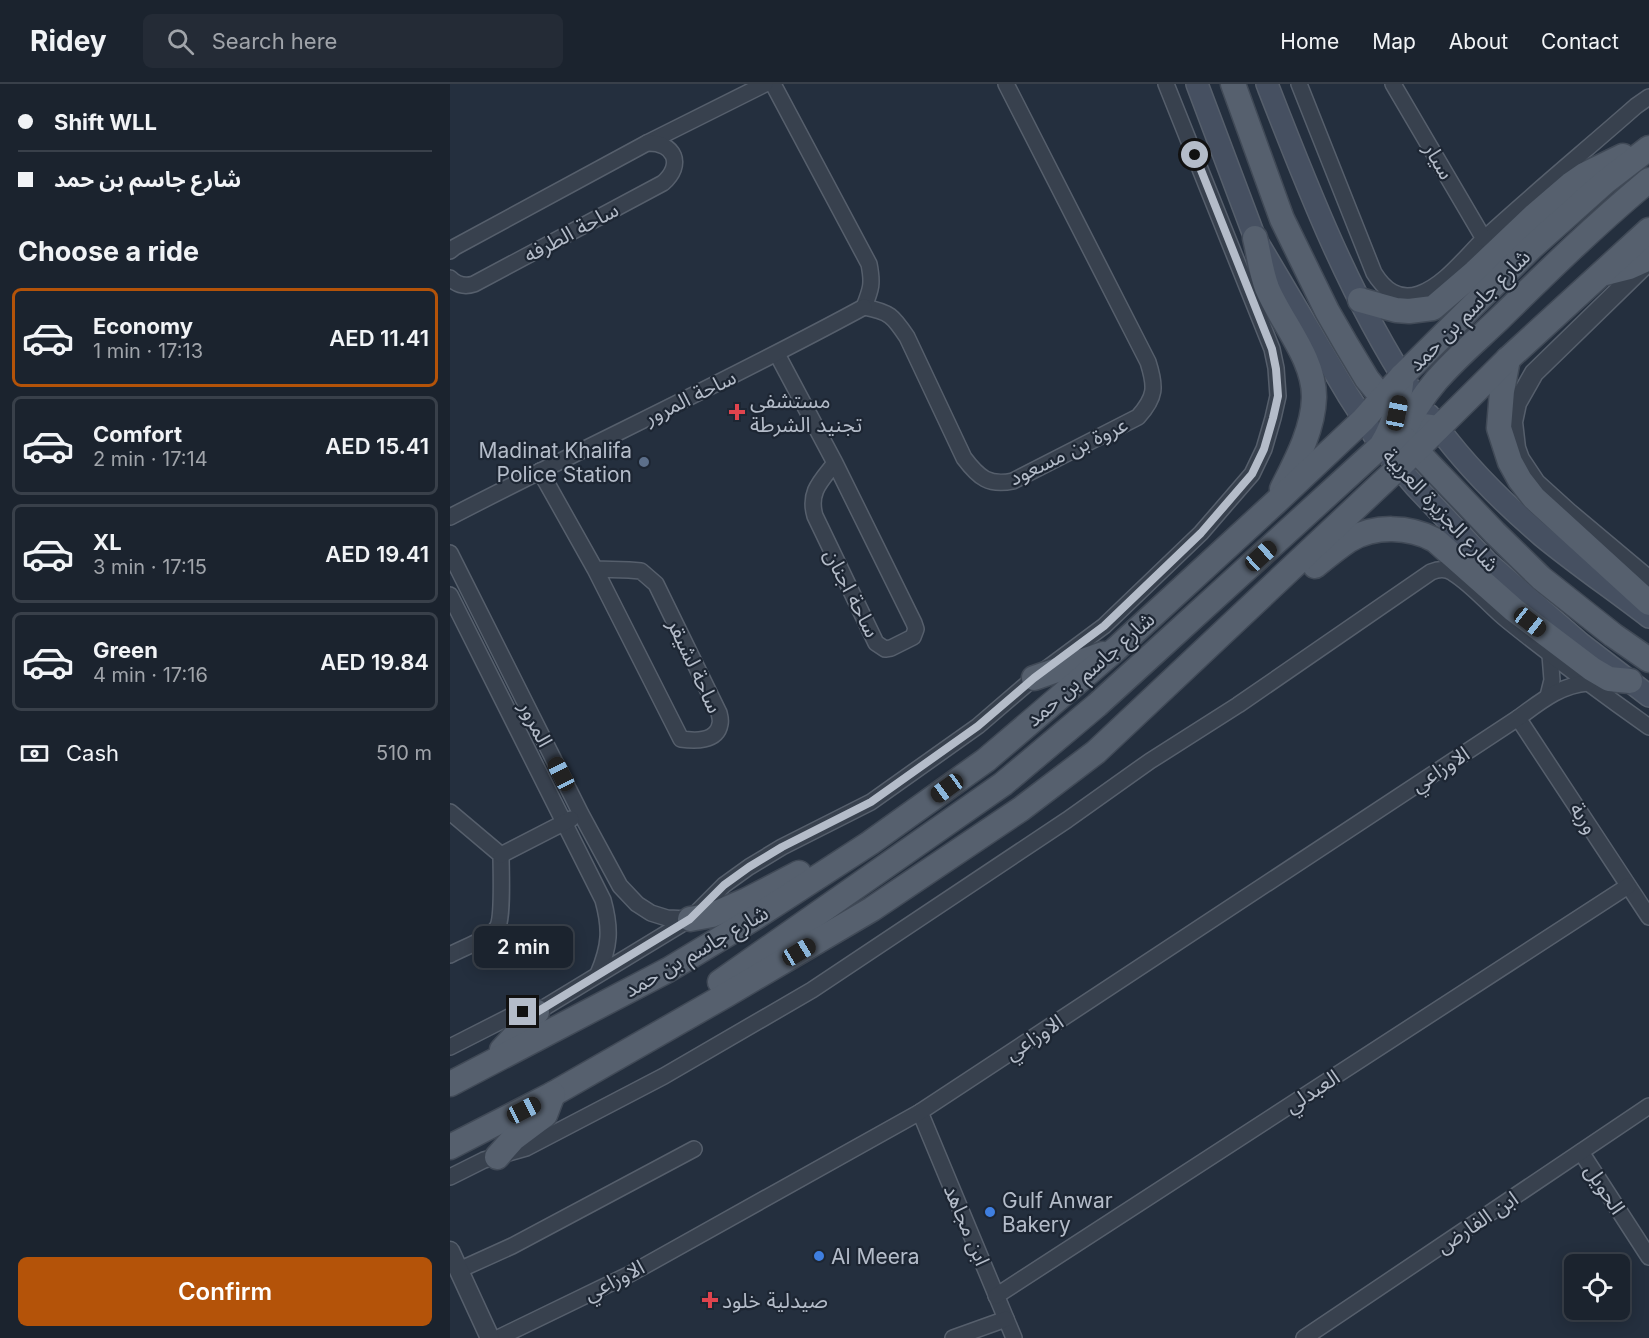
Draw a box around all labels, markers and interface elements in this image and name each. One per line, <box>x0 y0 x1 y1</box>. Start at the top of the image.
search box <box>143 14 563 68</box>
text: Ridey <box>30 24 107 58</box>
icon: search <box>164 25 197 58</box>
text: Search here <box>212 28 337 54</box>
text: Home <box>1280 29 1339 54</box>
text: Map <box>1372 29 1416 54</box>
text: About <box>1449 29 1508 54</box>
text: Contact <box>1541 29 1619 54</box>
text: Shift WLL <box>54 109 157 135</box>
street label: سيار <box>1418 137 1459 184</box>
route start <box>1181 141 1208 168</box>
text: شارع جاسم بن حمد <box>54 166 241 192</box>
street label: ساحة الطرفه <box>519 197 623 267</box>
text: Choose a ride <box>18 235 199 268</box>
street label: شارع جاسم بن حمد <box>1403 244 1537 378</box>
icon: car <box>21 311 75 365</box>
text: Economy <box>93 313 193 339</box>
text: AED 11.41 <box>329 325 429 351</box>
text: 1 min · 17:13 <box>93 339 203 363</box>
street label: ساحة المرور <box>639 364 740 430</box>
place label: مستشفى تجنيد الشرطة <box>750 388 862 437</box>
car <box>1385 394 1409 432</box>
marker: مستشفى تجنيد الشرطة <box>728 403 746 421</box>
street label: عروة بن مسعود <box>1004 411 1132 491</box>
icon: car <box>21 419 75 473</box>
text: Comfort <box>93 421 182 447</box>
text: AED 15.41 <box>325 433 429 459</box>
place label: Madinat Khalifa Police Station <box>479 438 632 487</box>
street label: شارع الجزيرة العربية <box>1375 443 1504 579</box>
text: 2 min · 17:14 <box>93 447 208 471</box>
marker: Madinat Khalifa Police Station <box>637 455 651 469</box>
icon: car <box>21 527 75 581</box>
text: XL <box>93 529 122 555</box>
car <box>1242 537 1280 575</box>
text: AED 19.41 <box>325 541 429 567</box>
street label: ساحة اجنان <box>819 545 885 641</box>
text: 3 min · 17:15 <box>93 555 207 579</box>
car <box>1510 604 1550 640</box>
street label: شارع جاسم بن حمد <box>1021 606 1161 734</box>
street label: ساحة لشيقر <box>662 614 728 717</box>
icon: car <box>21 635 75 689</box>
text: Green <box>93 637 158 663</box>
text: AED 19.84 <box>320 649 429 675</box>
text: 4 min · 17:16 <box>93 663 208 687</box>
street label: المرور <box>514 696 558 751</box>
icon: cash <box>18 737 51 770</box>
text: Cash <box>66 740 119 766</box>
text: 510 m <box>376 741 432 765</box>
street label: الاوزاعي <box>1406 741 1476 800</box>
car <box>545 754 577 794</box>
car <box>927 770 967 806</box>
street label: وربة <box>1565 798 1603 838</box>
street label: شارع جاسم بن حمد <box>620 900 774 1005</box>
callout: 2 min <box>473 925 572 967</box>
text: 2 min <box>497 935 550 959</box>
car <box>779 935 819 969</box>
route end <box>509 998 536 1025</box>
street label: الاوزاعي <box>1000 1009 1070 1068</box>
street label: العبدلي <box>1280 1064 1346 1121</box>
car <box>504 1094 544 1126</box>
street label: الحويل <box>1579 1159 1631 1219</box>
street label: ابن مجاهد <box>939 1181 995 1269</box>
street label: ابن الفارض <box>1431 1186 1523 1258</box>
place label: Gulf Anwar Bakery <box>1002 1188 1113 1237</box>
marker: Gulf Anwar Bakery <box>983 1205 997 1219</box>
place label: Al Meera <box>831 1244 920 1269</box>
marker: Al Meera <box>812 1249 826 1263</box>
street label: الاوزاعي <box>579 1254 650 1309</box>
map controls <box>1564 1254 1630 1320</box>
button: locate <box>1564 1254 1630 1320</box>
button: Confirm <box>18 1257 432 1326</box>
place label: صيدلية خلود <box>722 1288 828 1313</box>
marker: صيدلية خلود <box>703 1293 717 1307</box>

